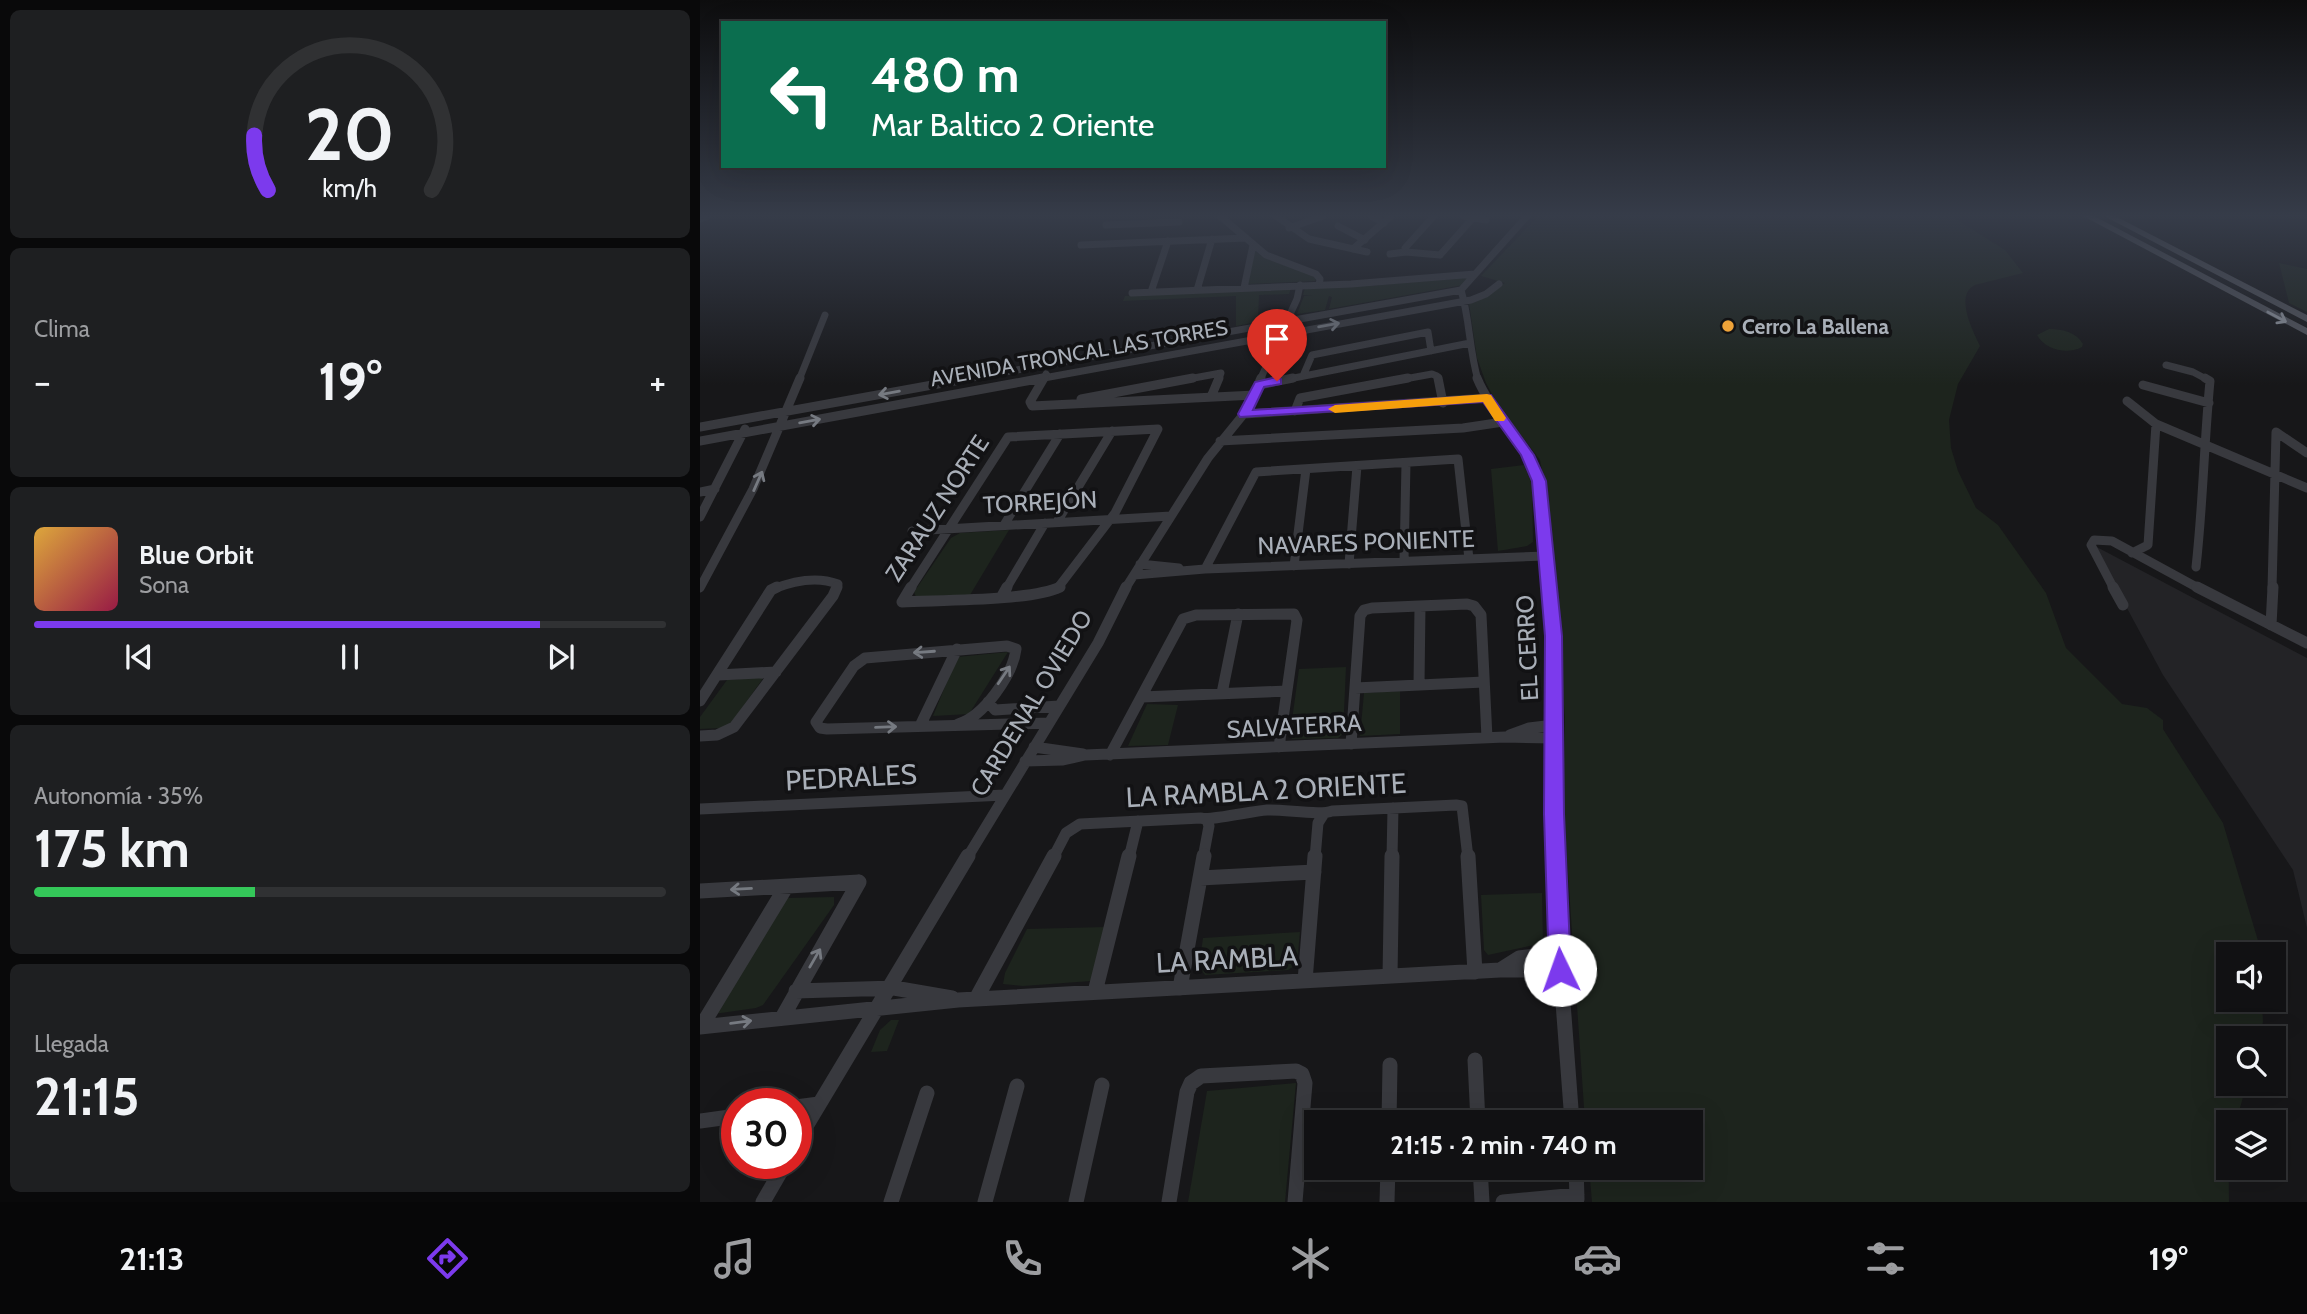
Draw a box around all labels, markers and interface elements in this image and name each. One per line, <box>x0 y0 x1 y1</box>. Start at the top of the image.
text: 480 m <box>871 45 1019 104</box>
icon: left <box>756 49 847 140</box>
text: 20 <box>305 91 395 179</box>
text: Mar Baltico 2 Oriente <box>871 105 1154 144</box>
text: km/h <box>323 173 377 203</box>
pin <box>1247 309 1307 381</box>
one-way arrow <box>2267 310 2287 324</box>
place label: Cerro La Ballena <box>1742 314 1889 339</box>
text: Clima <box>34 315 90 343</box>
street label: AVENIDA TRONCAL LAS TORRES <box>928 315 1230 391</box>
one-way arrow <box>1317 318 1340 332</box>
marker: Cerro La Ballena <box>1720 318 1736 334</box>
icon: arrive <box>1258 320 1296 358</box>
text: 19° <box>318 350 382 413</box>
text: − <box>34 358 51 405</box>
text: + <box>649 358 666 405</box>
one-way arrow <box>878 387 901 401</box>
one-way arrow <box>798 413 821 427</box>
street label: ZARAUZ NORTE <box>879 430 995 586</box>
one-way arrow <box>752 471 765 492</box>
street label: TORREJÓN <box>982 485 1098 519</box>
street label: NAVARES PONIENTE <box>1257 524 1475 560</box>
text: Blue Orbit <box>139 539 254 571</box>
text: Sona <box>139 571 189 599</box>
street label: EL CERRO <box>1510 594 1544 702</box>
street label: CARDENAL OVIEDO <box>964 605 1098 801</box>
icon: previous <box>120 638 158 676</box>
icon: pause <box>331 638 369 676</box>
icon: next <box>542 638 580 676</box>
one-way arrow <box>913 646 936 659</box>
one-way arrow <box>997 666 1011 686</box>
street label: SALVATERRA <box>1226 708 1362 744</box>
one-way arrow <box>874 720 897 733</box>
street label: PEDRALES <box>784 757 918 797</box>
street label: LA RAMBLA 2 ORIENTE <box>1125 766 1407 814</box>
text: Autonomía · 35% <box>34 782 203 810</box>
text: 175 km <box>34 817 190 880</box>
one-way arrow <box>731 883 753 896</box>
position arrow <box>1523 933 1597 1007</box>
street label: LA RAMBLA <box>1155 938 1300 980</box>
map controls <box>2216 942 2286 1180</box>
button: sound <box>2216 942 2286 1012</box>
one-way arrow <box>808 948 822 968</box>
one-way arrow <box>729 1016 752 1029</box>
button: search <box>2216 1026 2286 1096</box>
text: Llegada <box>34 1030 109 1058</box>
text: 21:15 <box>34 1065 139 1128</box>
speed limit sign: 30 <box>721 1088 812 1179</box>
button: layers <box>2216 1110 2286 1180</box>
text: 21:15 · 2 min · 740 m <box>1390 1129 1617 1161</box>
icon: directions <box>423 1234 472 1283</box>
icon: music <box>710 1234 759 1283</box>
icon: phone <box>998 1234 1047 1283</box>
icon: climate <box>1286 1234 1335 1283</box>
icon: car <box>1573 1234 1622 1283</box>
icon: filters <box>1861 1234 1910 1283</box>
text: 21:13 <box>119 1239 184 1278</box>
text: 19° <box>2149 1239 2188 1278</box>

